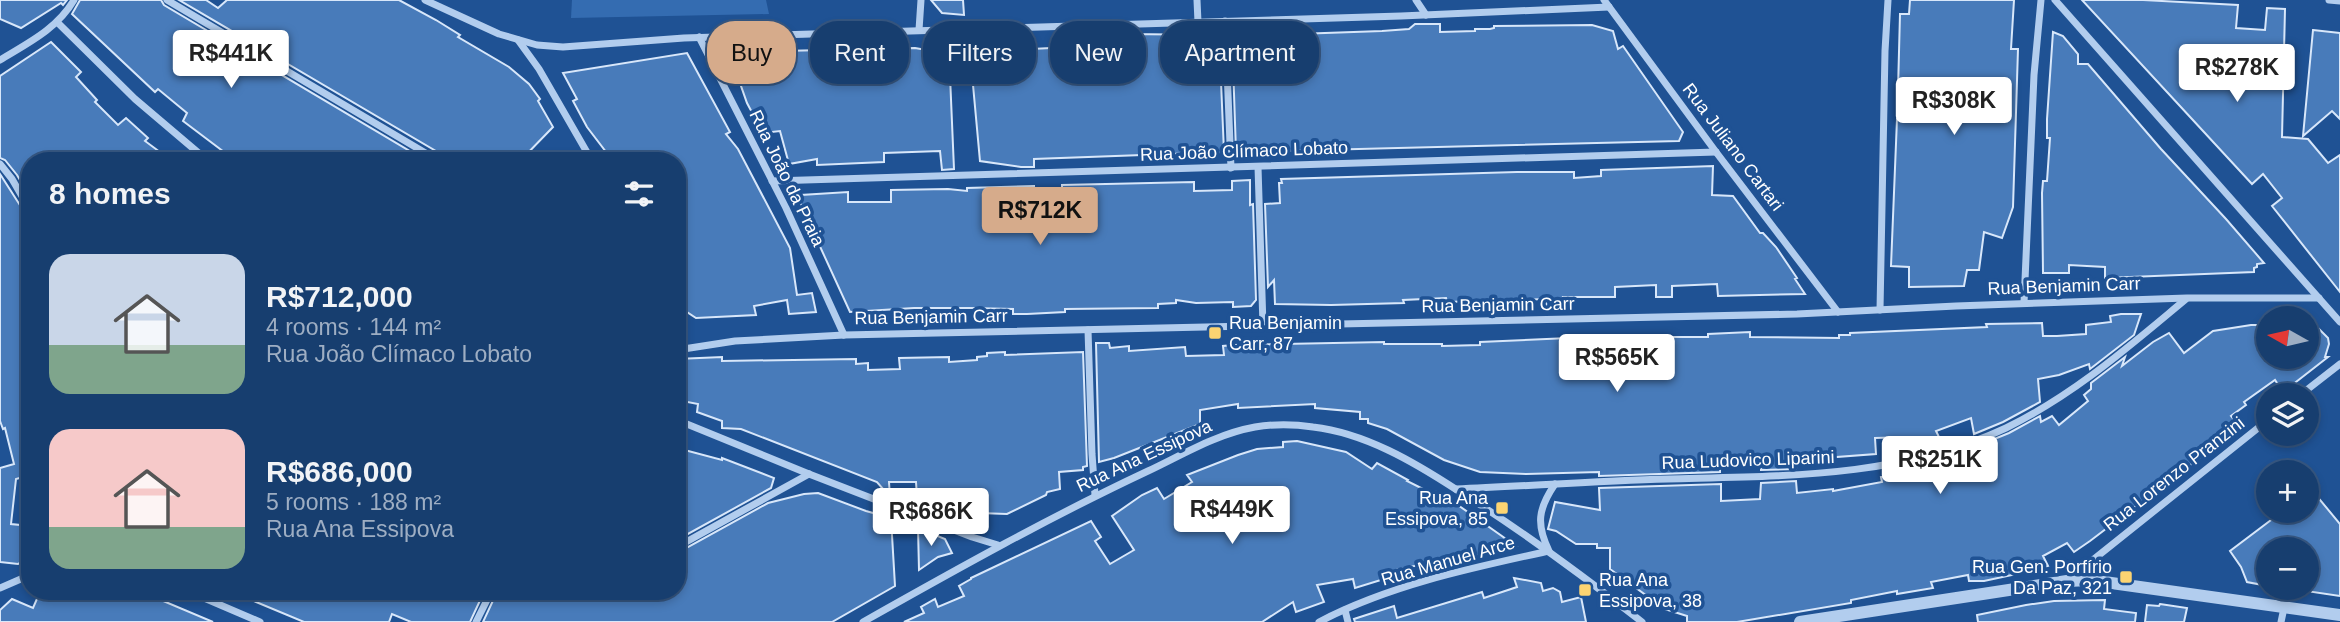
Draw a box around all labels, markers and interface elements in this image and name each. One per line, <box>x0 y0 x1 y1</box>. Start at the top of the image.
chip: Buy <box>707 21 796 84</box>
chip: Rent <box>810 21 909 84</box>
chip: Filters <box>923 21 1036 84</box>
chip: New <box>1050 21 1146 84</box>
chip: Apartment <box>1160 21 1319 84</box>
pin: R$441K <box>174 31 288 90</box>
text: R$441K <box>189 40 273 66</box>
pin: R$278K <box>2180 44 2294 104</box>
text: R$278K <box>2195 54 2279 80</box>
pin: R$308K <box>1897 78 2011 137</box>
street label: Rua Juliano Cartari <box>1679 79 1787 215</box>
text: R$308K <box>1912 87 1996 113</box>
street label: Rua João da Praia <box>745 107 829 250</box>
street label: Rua João Clímaco Lobato <box>1140 137 1348 165</box>
icon: filters <box>620 175 658 213</box>
text: 8 homes <box>49 177 171 210</box>
pin: R$712K <box>983 188 1097 247</box>
text: R$712K <box>998 197 1082 223</box>
street label: Rua Benjamin Carr <box>1987 273 2141 299</box>
text: R$712,000 <box>266 280 413 313</box>
icon: home <box>105 282 189 366</box>
street label: Rua Benjamin Carr <box>1421 294 1575 316</box>
street label: Rua Benjamin Carr <box>854 306 1008 328</box>
north arrow <box>2256 306 2319 369</box>
map controls <box>2256 306 2319 600</box>
place label: Rua Benjamin Carr, 87 <box>1229 313 1342 354</box>
text: 4 rooms · 144 m² <box>266 314 441 340</box>
marker: Rua Benjamin Carr, 87 <box>1207 325 1223 341</box>
pin: R$565K <box>1560 334 1674 394</box>
text: Rua João Clímaco Lobato <box>266 341 532 367</box>
text: R$565K <box>1575 344 1659 370</box>
button: layers <box>2256 383 2319 446</box>
street label: Rua Lorenzo Pranzini <box>2100 413 2248 535</box>
street label: Rua Ana Essipova <box>1073 415 1216 496</box>
pin: R$251K <box>1883 436 1997 496</box>
text: R$251K <box>1898 446 1982 472</box>
street label: Rua Ludovico Liparini <box>1661 447 1835 473</box>
text: R$686,000 <box>266 455 413 488</box>
icon: home <box>105 457 189 541</box>
button: + <box>2256 460 2319 523</box>
pin: R$449K <box>1175 486 1289 546</box>
place label: Rua Ana Essipova, 85 <box>1385 488 1489 529</box>
text: 5 rooms · 188 m² <box>266 489 441 515</box>
pin: R$686K <box>874 489 988 548</box>
text: R$449K <box>1190 496 1274 522</box>
text: R$686K <box>889 498 973 524</box>
marker: Rua Ana Essipova, 85 <box>1494 500 1510 516</box>
text: Rua Ana Essipova <box>266 516 454 542</box>
street label: Rua Manuel Arce <box>1379 532 1517 590</box>
button: − <box>2256 537 2319 600</box>
place label: Rua Gen. Porfírio Da Paz, 321 <box>1972 557 2112 598</box>
marker: Rua Gen. Porfírio Da Paz, 321 <box>2118 569 2134 585</box>
place label: Rua Ana Essipova, 38 <box>1599 570 1702 611</box>
marker: Rua Ana Essipova, 38 <box>1577 582 1593 598</box>

